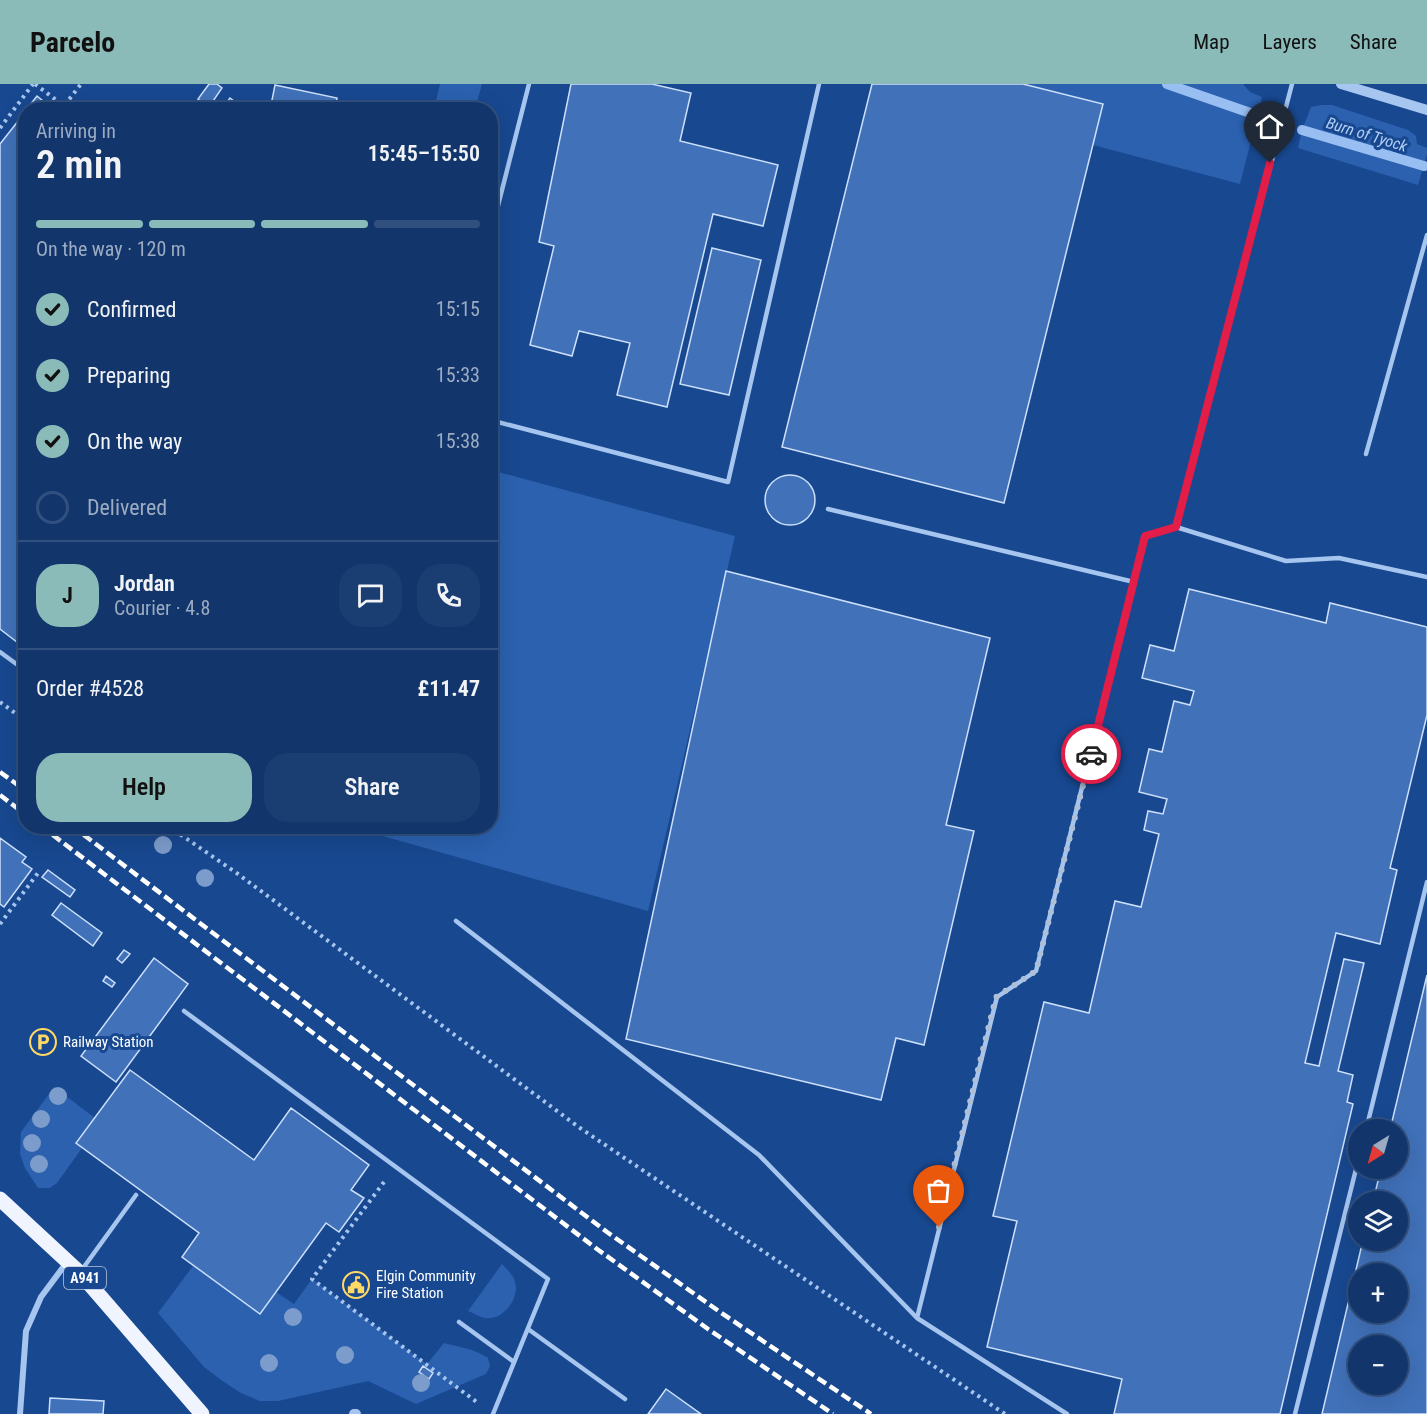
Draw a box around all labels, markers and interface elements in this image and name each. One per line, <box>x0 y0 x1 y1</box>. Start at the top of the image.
text: Parcelo <box>30 26 115 59</box>
text: Map <box>1193 30 1230 54</box>
text: Layers <box>1263 30 1317 54</box>
text: Share <box>1350 30 1397 54</box>
pin <box>1244 101 1295 163</box>
icon: home <box>1253 110 1286 143</box>
water label: Burn of Tyock <box>1324 113 1411 156</box>
text: Arriving in <box>36 119 116 143</box>
text: 15:45–15:50 <box>368 141 480 166</box>
text: 2 min <box>36 142 122 188</box>
text: On the way · 120 m <box>36 237 186 261</box>
icon: check <box>36 293 69 326</box>
text: Confirmed <box>87 297 176 322</box>
text: 15:15 <box>436 297 480 321</box>
icon: check <box>36 359 69 392</box>
text: Preparing <box>87 363 171 388</box>
text: 15:33 <box>436 363 480 387</box>
icon: check <box>36 425 69 458</box>
text: On the way <box>87 429 182 454</box>
text: 15:38 <box>436 429 480 453</box>
text: Delivered <box>87 495 167 520</box>
button: chat <box>339 564 402 627</box>
button: phone <box>417 564 480 627</box>
text: Jordan <box>114 571 175 596</box>
text: J <box>62 583 73 608</box>
text: Courier · 4.8 <box>114 596 210 620</box>
text: Order #4528 <box>36 676 144 701</box>
text: £11.47 <box>418 676 480 701</box>
courier <box>1061 724 1121 784</box>
icon: car <box>1075 738 1108 771</box>
button: Help <box>36 753 252 822</box>
button: Share <box>264 753 480 822</box>
parking icon: Railway Station <box>28 1027 58 1057</box>
place label: Railway Station <box>63 1033 154 1051</box>
north arrow <box>1348 1119 1408 1179</box>
map controls <box>1348 1119 1408 1395</box>
pin <box>913 1165 964 1227</box>
icon: bag <box>922 1174 955 1207</box>
button: layers <box>1348 1191 1408 1251</box>
button: + <box>1348 1263 1408 1323</box>
road number: A941 <box>64 1267 106 1289</box>
place label: Elgin Community Fire Station <box>376 1267 476 1302</box>
public building icon: Elgin Community Fire Station <box>341 1270 371 1300</box>
button: − <box>1348 1335 1408 1395</box>

